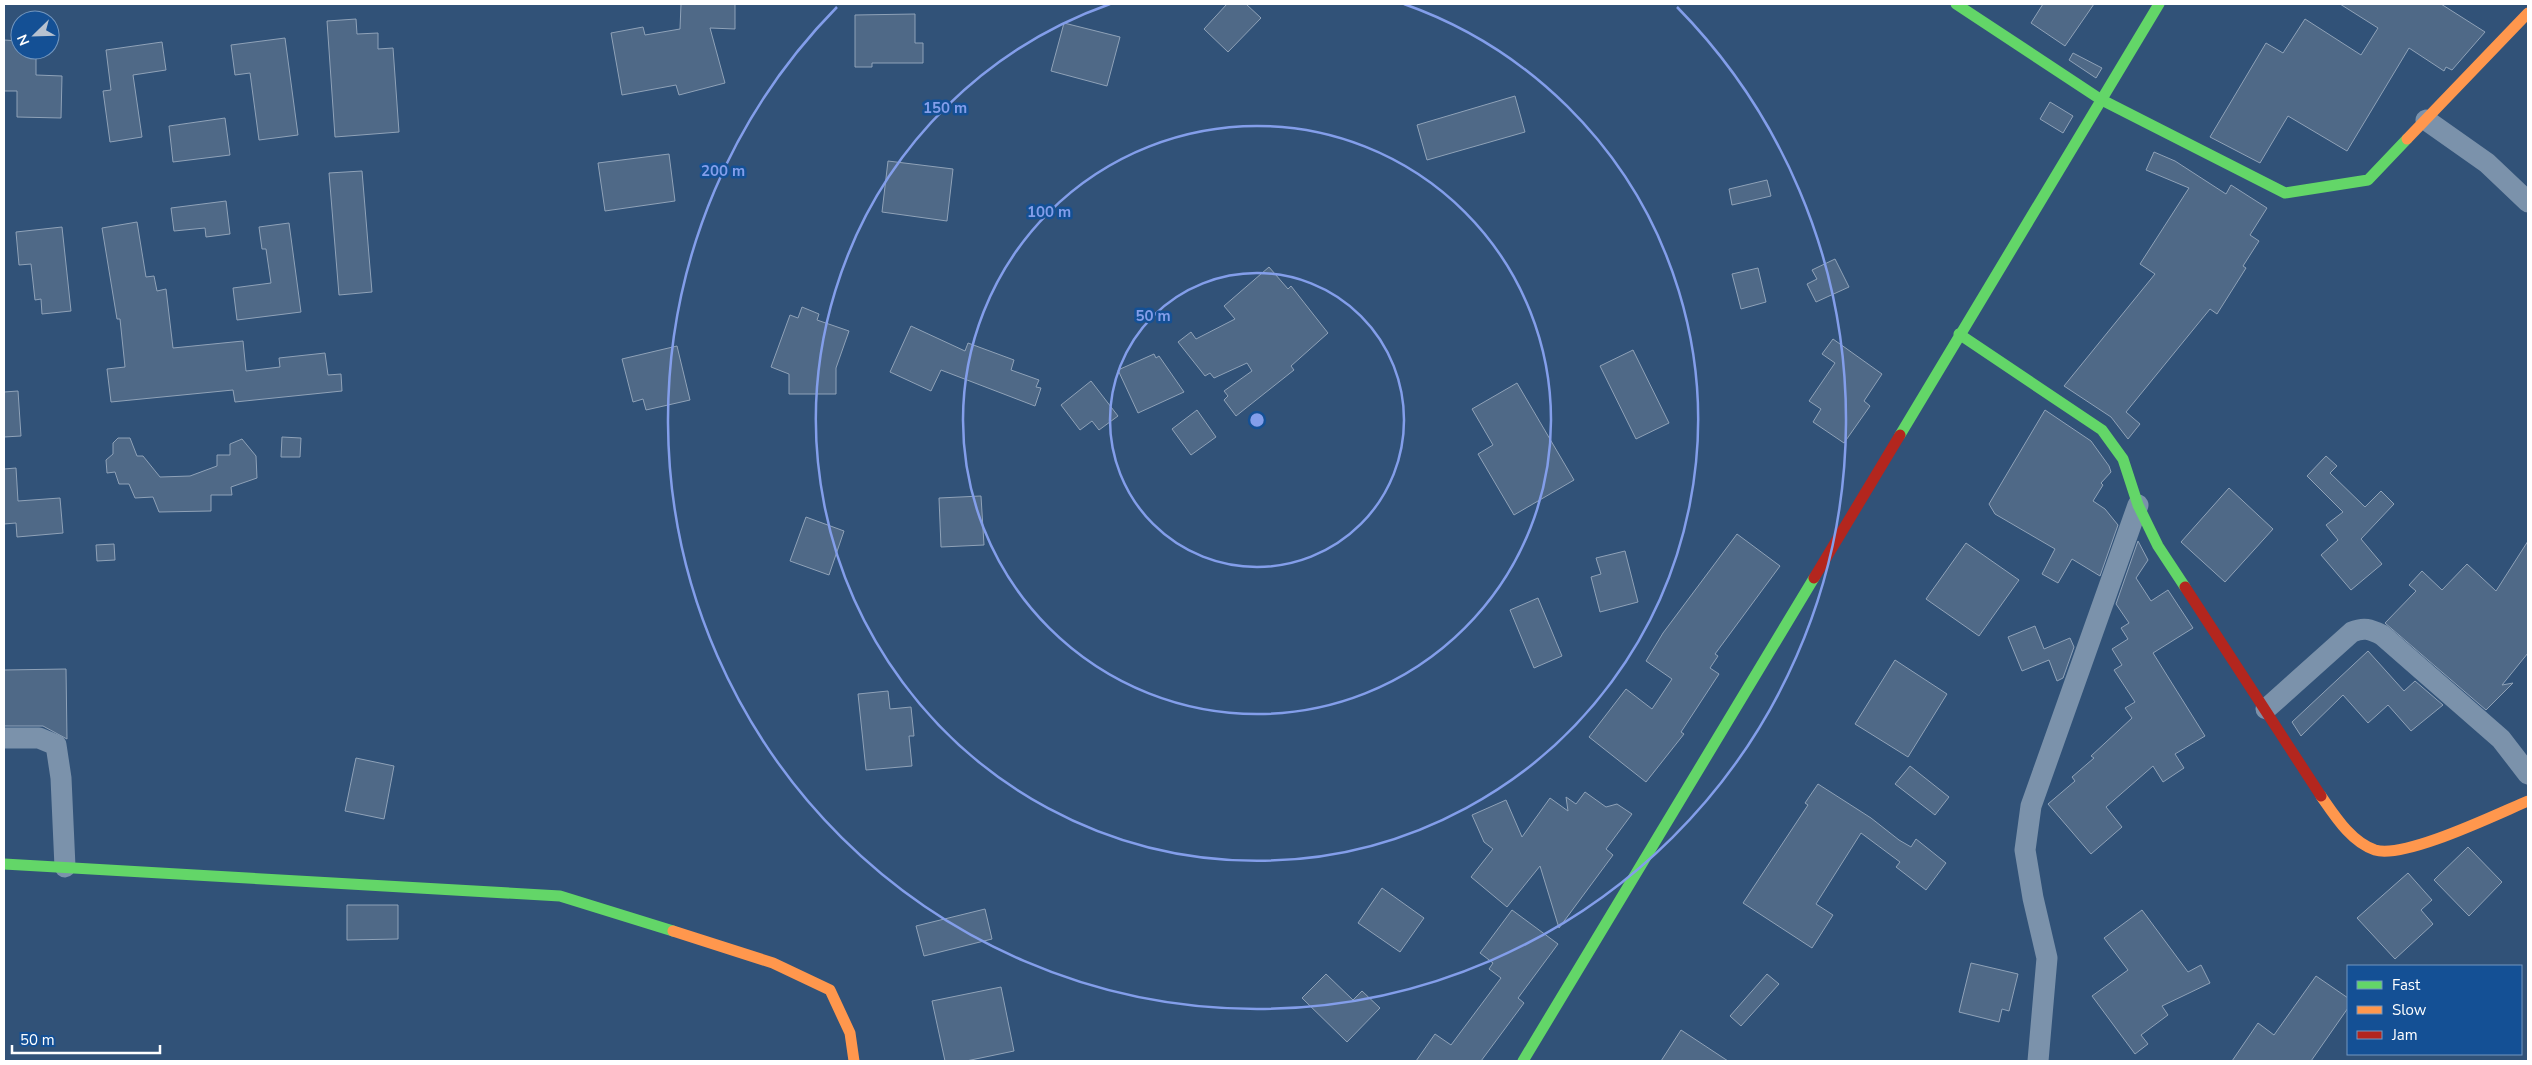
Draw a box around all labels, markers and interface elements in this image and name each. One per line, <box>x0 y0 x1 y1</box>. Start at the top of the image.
north arrow <box>10 10 60 60</box>
text: N <box>13 31 34 48</box>
text: 150 m <box>923 98 967 118</box>
text: 200 m <box>701 161 745 181</box>
text: 100 m <box>1027 202 1071 222</box>
text: 50 m <box>1135 306 1171 326</box>
centre of rings <box>1248 411 1266 429</box>
legend <box>2347 965 2522 1055</box>
text: Fast <box>2392 975 2421 995</box>
text: Slow <box>2392 1000 2427 1020</box>
scale bar <box>12 1022 160 1054</box>
text: Jam <box>2391 1025 2418 1045</box>
text: 50 m <box>20 1030 55 1050</box>

